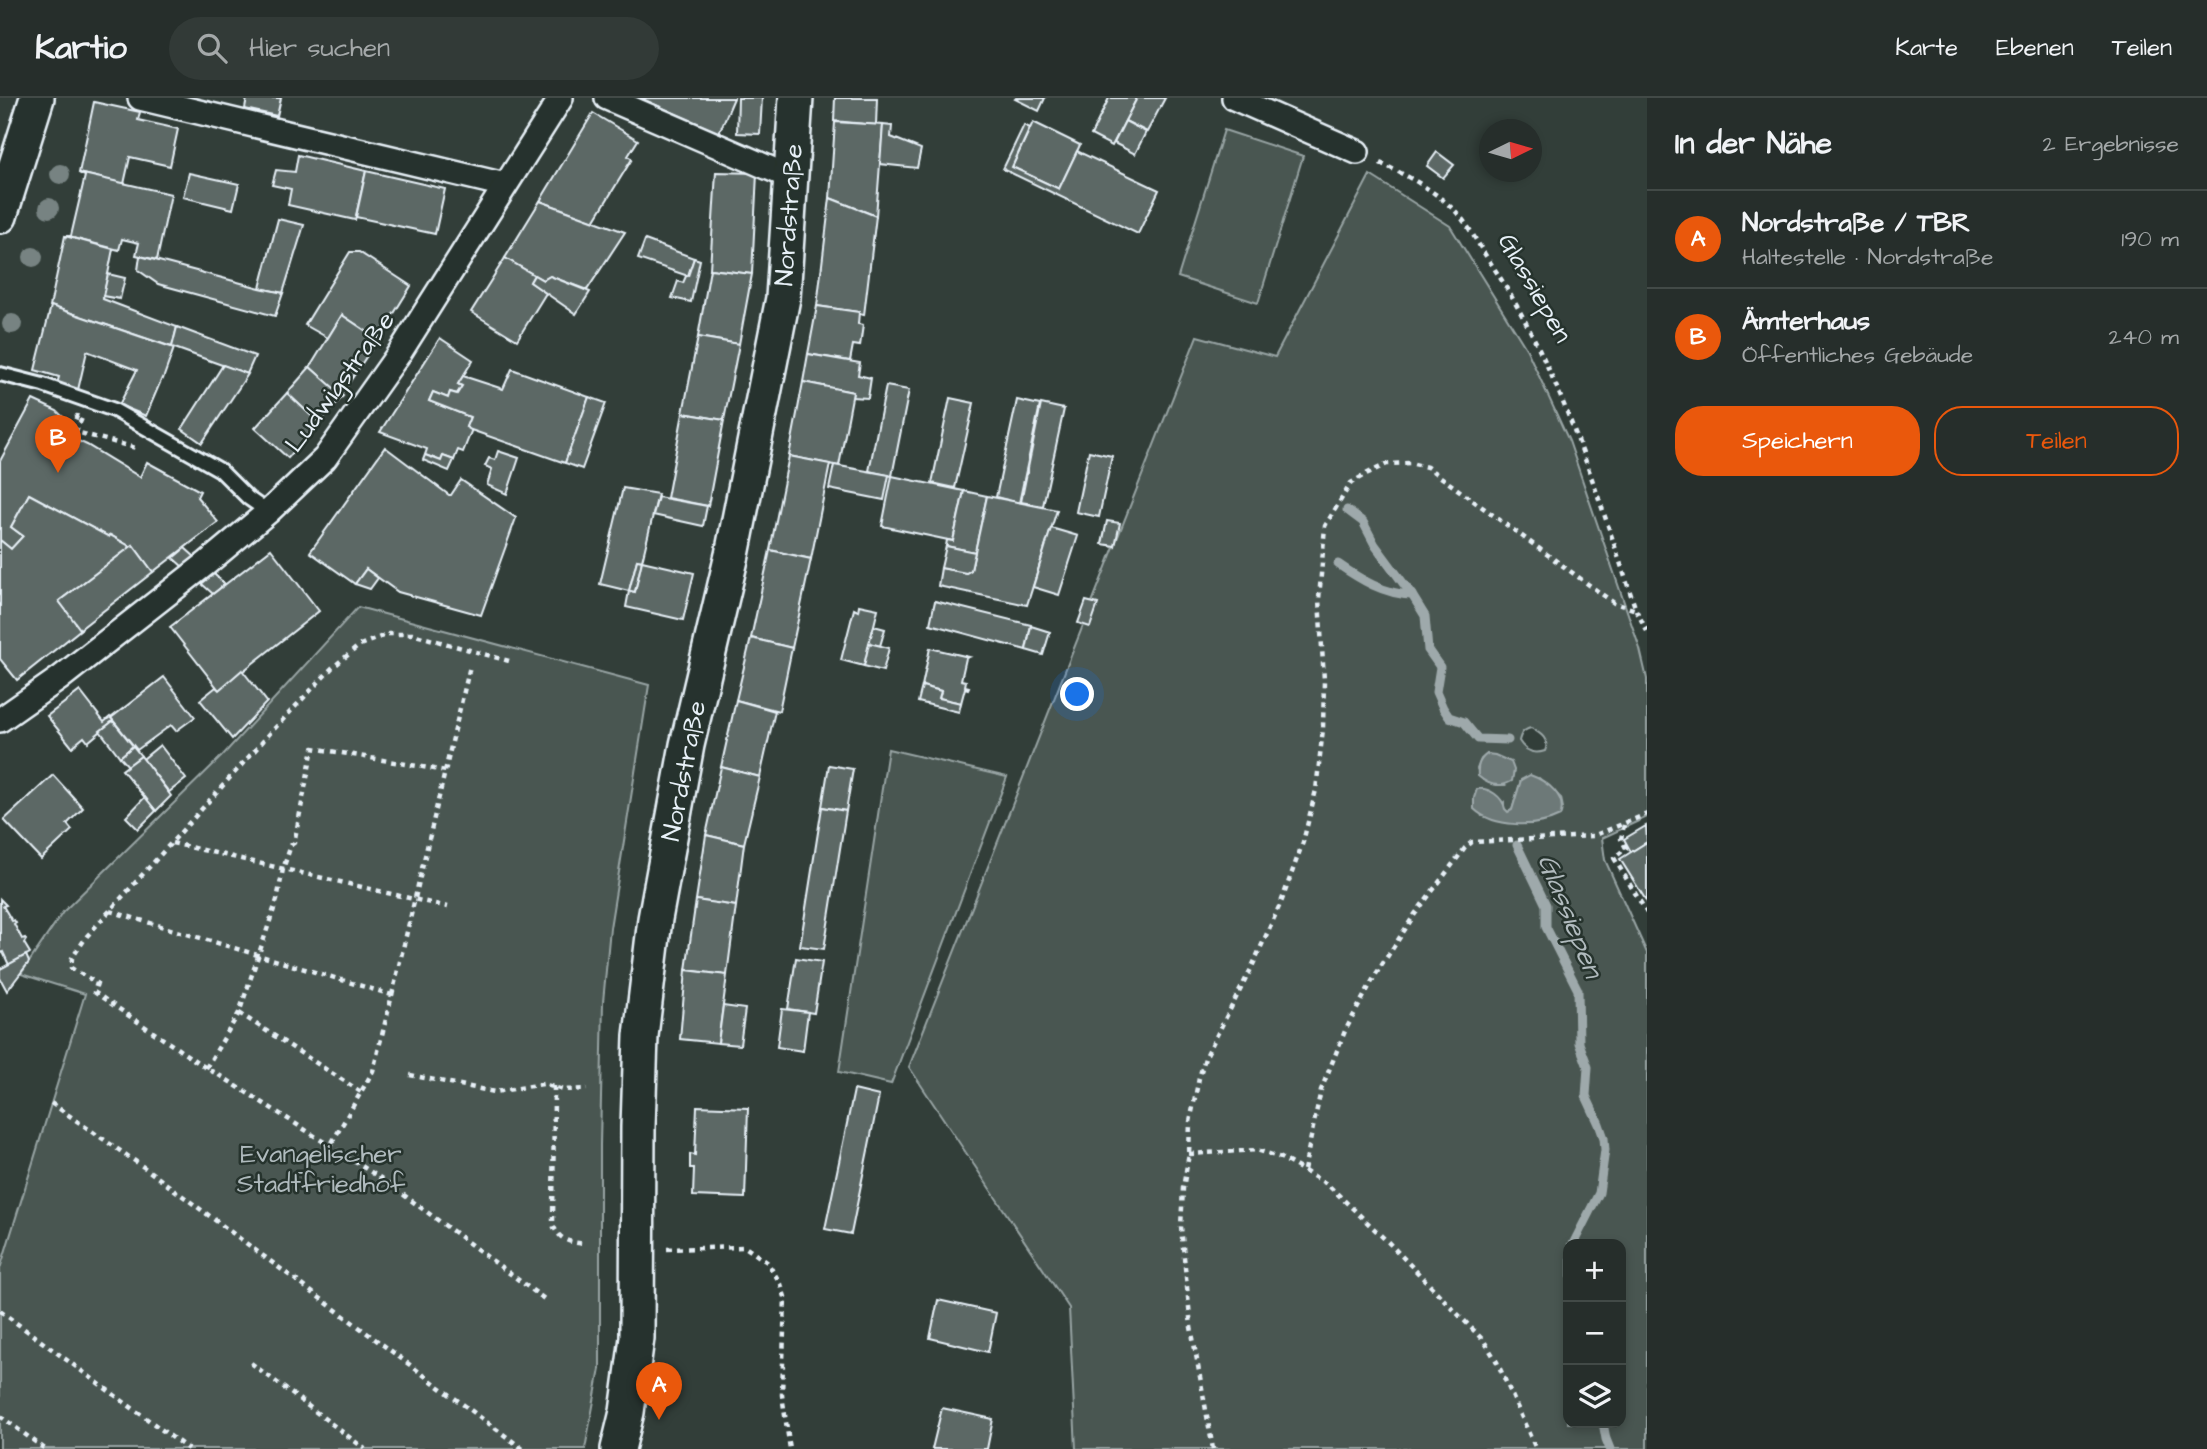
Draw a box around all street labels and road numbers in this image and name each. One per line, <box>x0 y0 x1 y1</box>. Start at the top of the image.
street label: Nordstraße <box>766 143 812 287</box>
street label: Glassiepen <box>1489 227 1581 349</box>
street label: Ludwigstraße <box>276 304 405 461</box>
street label: Nordstraße <box>653 698 715 844</box>

